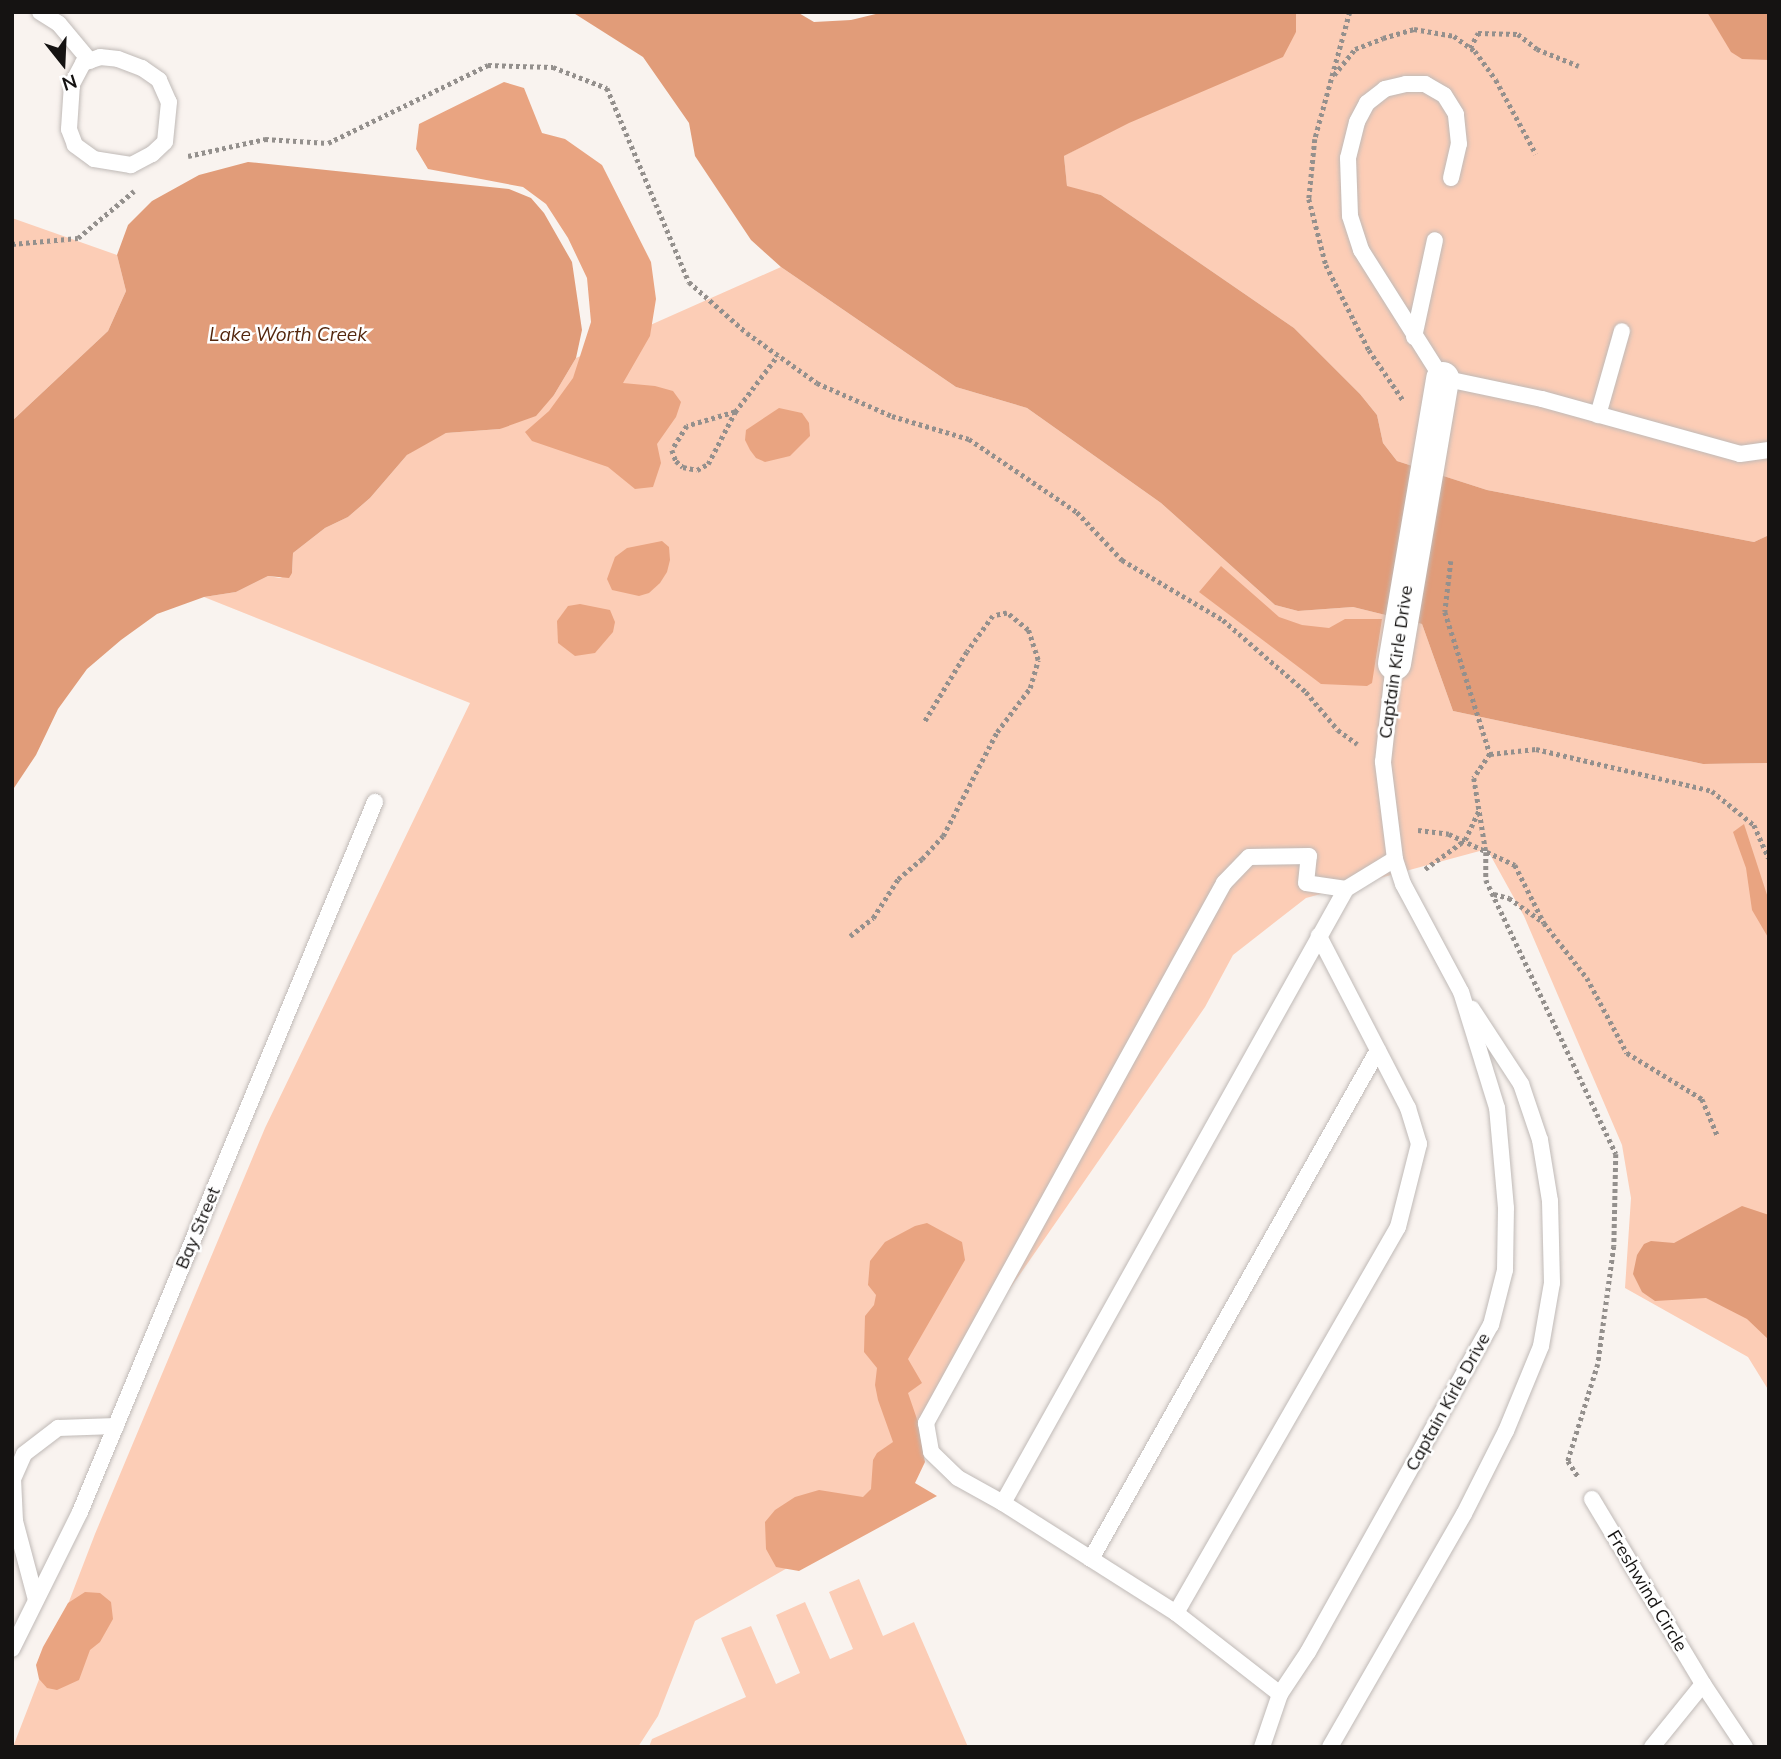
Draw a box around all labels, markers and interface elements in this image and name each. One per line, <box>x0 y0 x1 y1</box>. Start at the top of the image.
north arrow <box>28 28 98 98</box>
text: N <box>59 69 80 97</box>
water label: Lake Worth Creek <box>209 324 367 346</box>
street label: Captain Kirle Drive <box>1375 584 1417 740</box>
street label: Bay Street <box>171 1184 225 1272</box>
street label: Captain Kirle Drive <box>1401 1329 1495 1475</box>
street label: Freshwind Circle <box>1602 1527 1692 1655</box>

